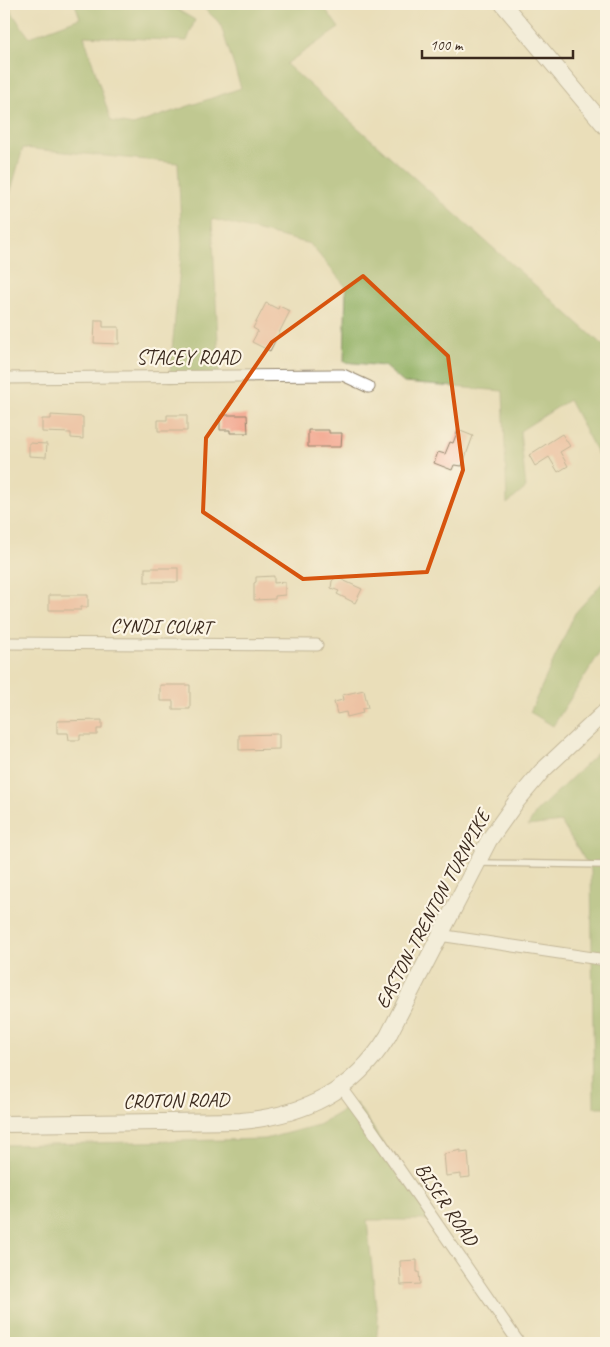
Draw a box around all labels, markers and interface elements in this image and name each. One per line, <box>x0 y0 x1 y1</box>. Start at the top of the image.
scale bar <box>422 28 574 60</box>
text: 100 m <box>430 36 464 55</box>
street label: STACEY ROAD <box>136 345 242 370</box>
street label: CYNDI COURT <box>110 613 216 640</box>
street label: EASTON-TRENTON TURNPIKE <box>369 803 497 1013</box>
street label: CROTON ROAD <box>123 1087 232 1114</box>
street label: BISER ROAD <box>410 1158 484 1252</box>

